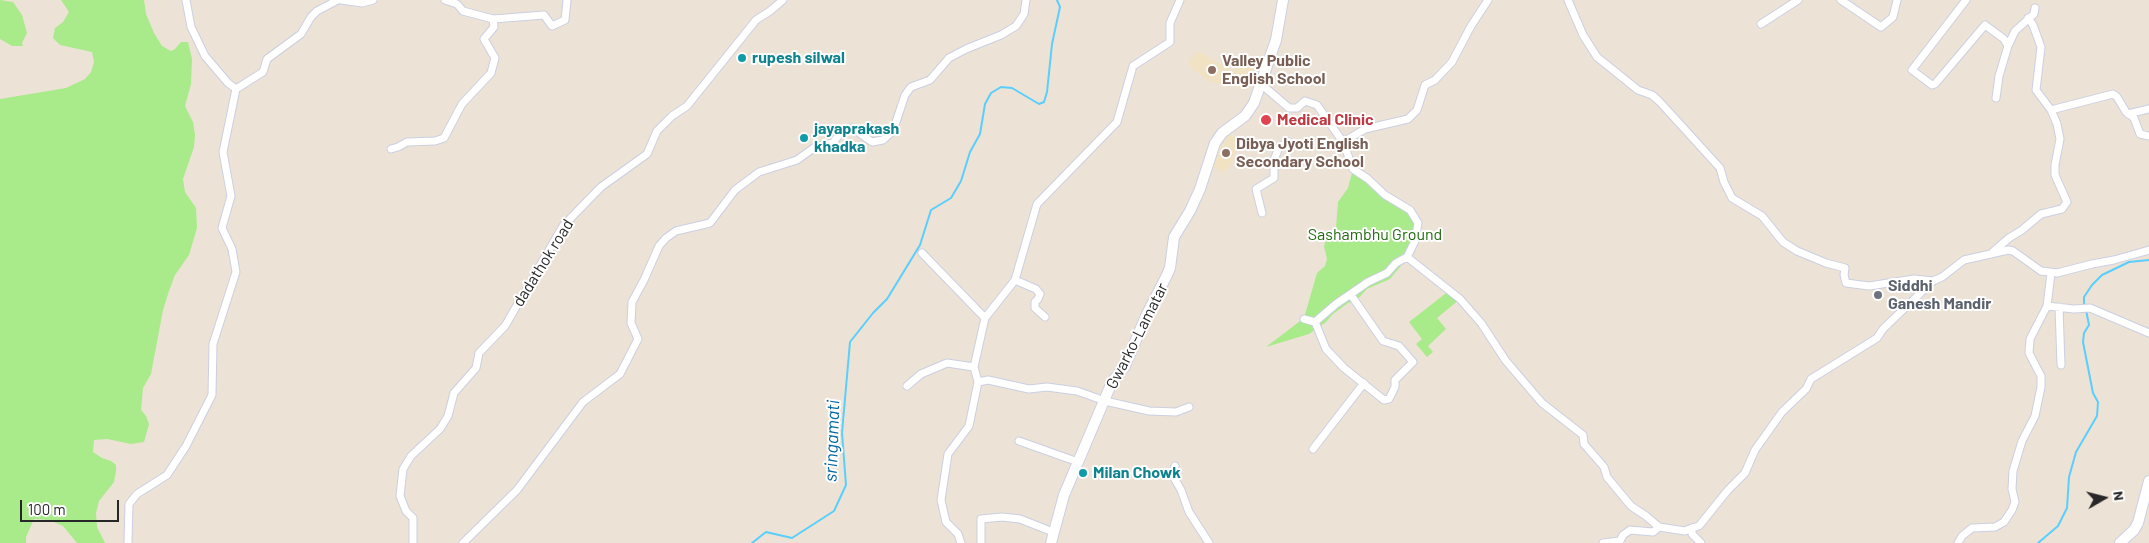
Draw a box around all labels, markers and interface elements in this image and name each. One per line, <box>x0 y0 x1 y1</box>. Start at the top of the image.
place label: rupesh silwal <box>752 48 845 68</box>
place label: Valley Public English School <box>1222 51 1326 89</box>
marker: rupesh silwal <box>736 52 748 64</box>
marker: Valley Public English School <box>1206 64 1218 76</box>
place label: Medical Clinic <box>1277 110 1374 130</box>
marker: Medical Clinic <box>1259 113 1273 127</box>
place label: jayaprakash khadka <box>814 119 899 157</box>
marker: jayaprakash khadka <box>798 132 810 144</box>
place label: Dibya Jyoti English Secondary School <box>1236 134 1369 172</box>
marker: Dibya Jyoti English Secondary School <box>1220 147 1232 159</box>
street label: dadathok road <box>509 216 577 310</box>
park label: Sashambhu Ground <box>1308 225 1442 245</box>
place label: Siddhi Ganesh Mandir <box>1888 276 1991 314</box>
street label: Gwarko-Lamatar <box>1102 280 1172 392</box>
marker: Siddhi Ganesh Mandir <box>1872 289 1884 301</box>
water label: sringamati <box>820 400 844 482</box>
place label: Milan Chowk <box>1093 463 1181 483</box>
marker: Milan Chowk <box>1077 467 1089 479</box>
north arrow <box>2079 473 2129 523</box>
scale bar <box>22 490 121 522</box>
text: N <box>2110 490 2128 502</box>
text: 100 m <box>28 500 66 518</box>

